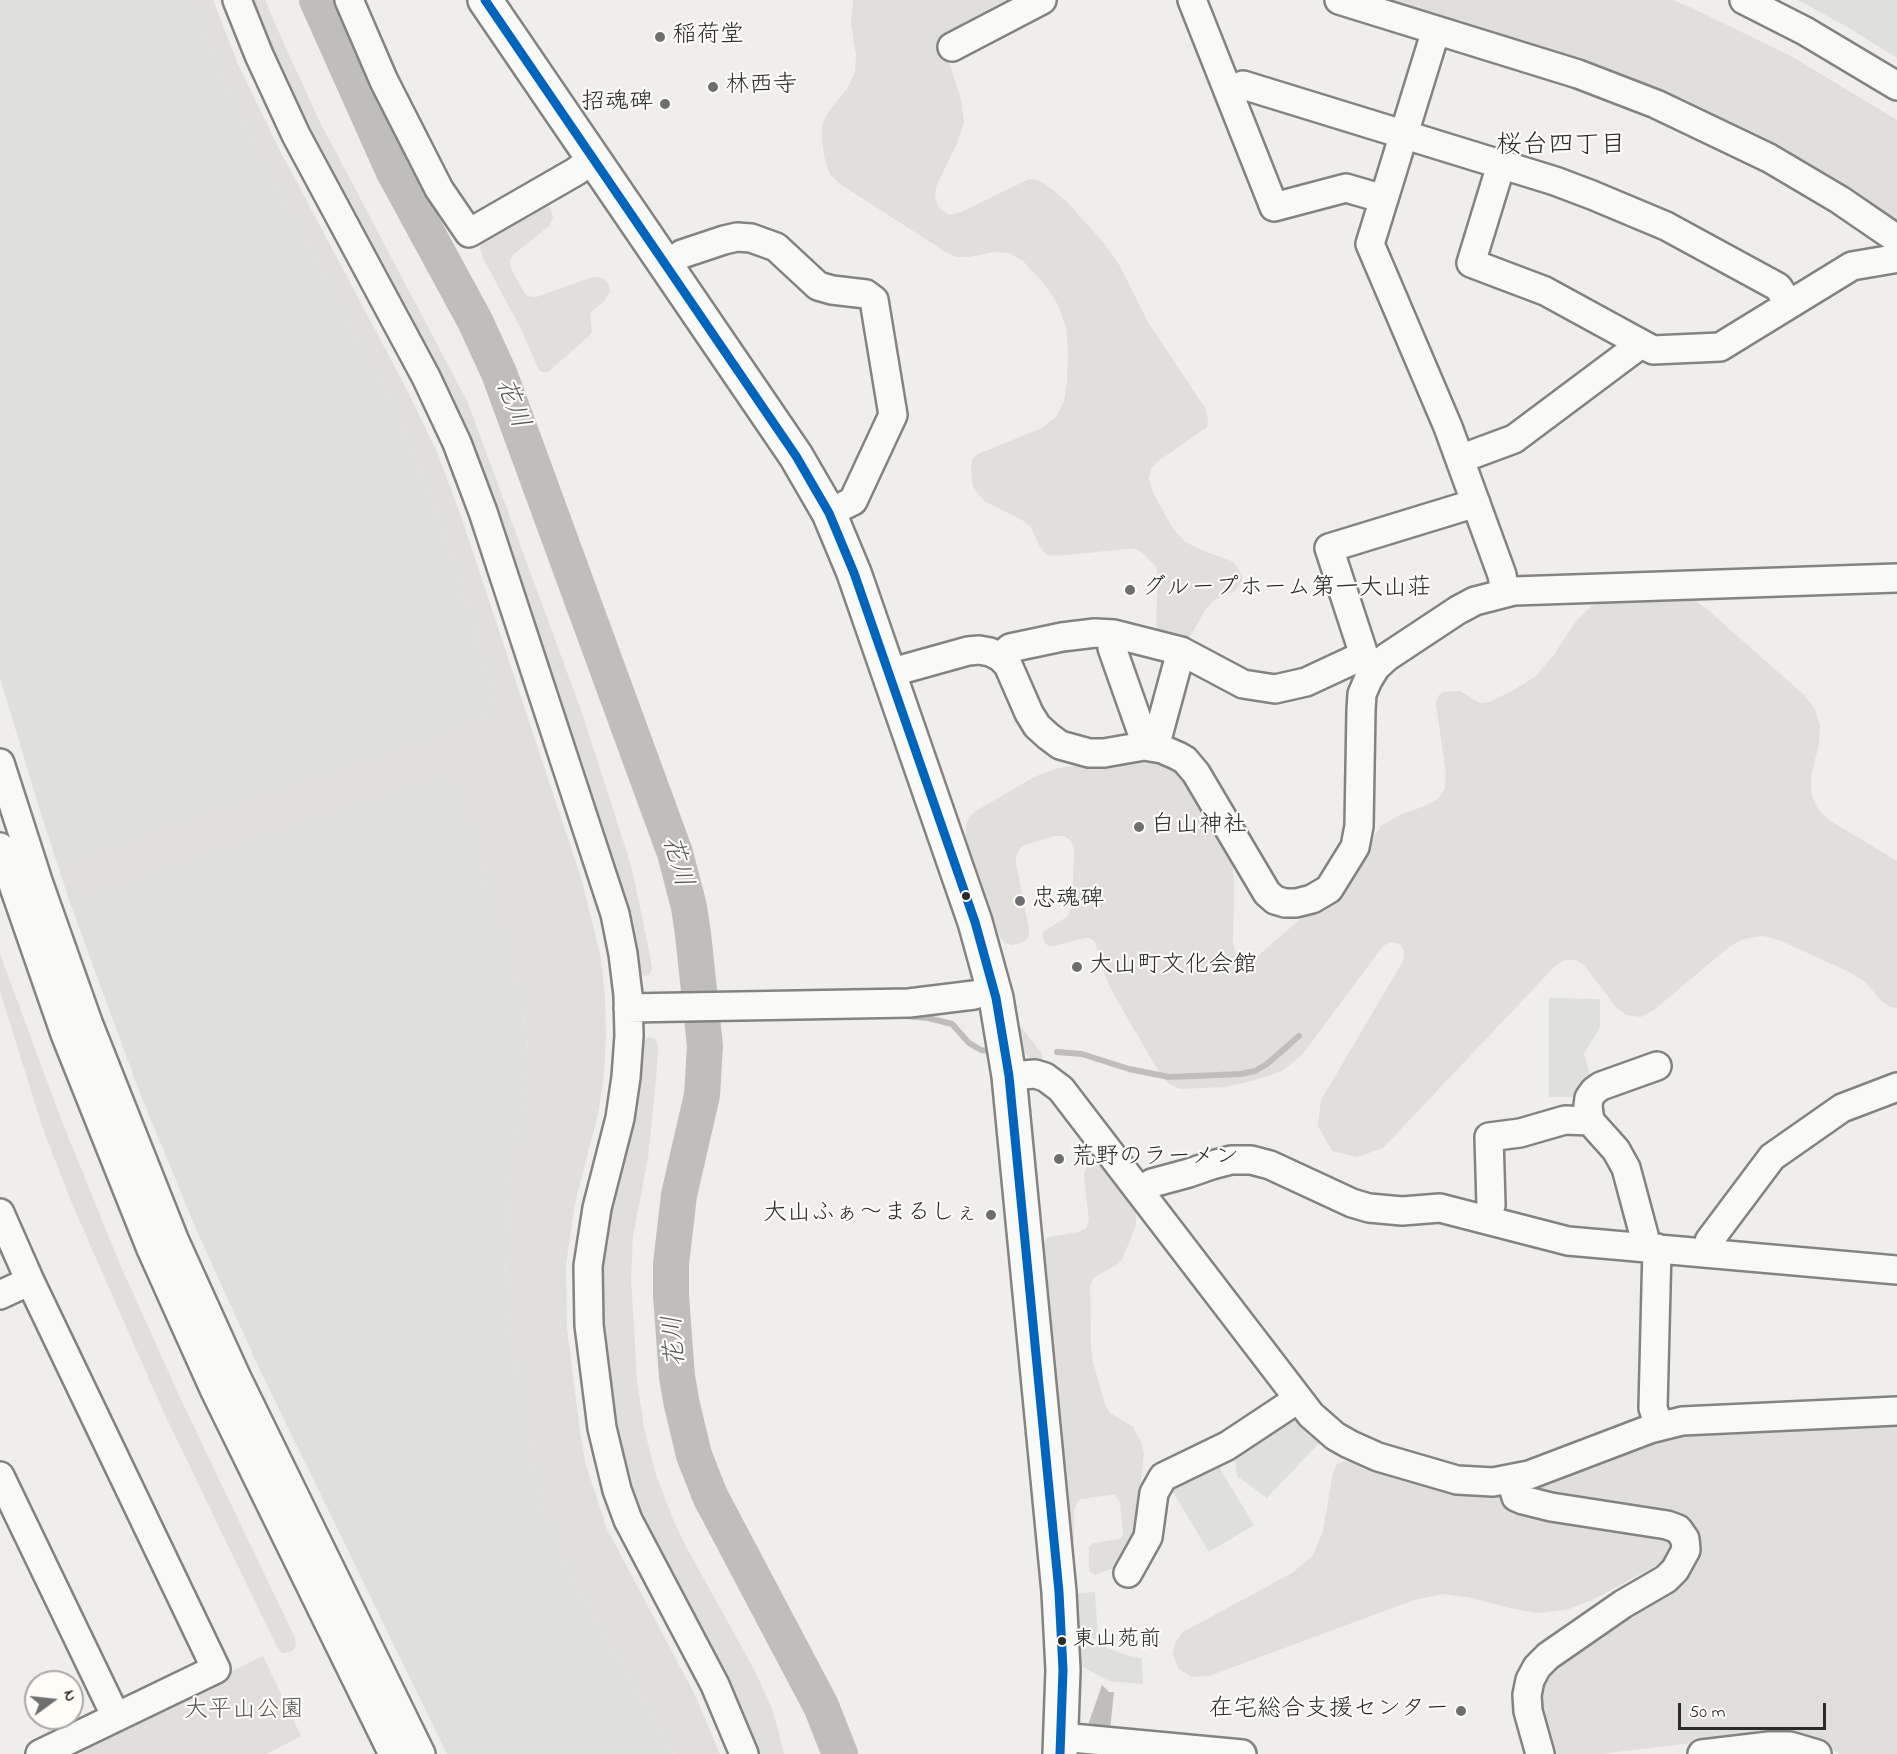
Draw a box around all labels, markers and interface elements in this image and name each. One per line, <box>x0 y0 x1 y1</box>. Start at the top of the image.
place label: 稲荷堂 <box>672 23 744 51</box>
marker: 稲荷堂 <box>653 30 667 44</box>
place label: 林西寺 <box>725 73 797 101</box>
marker: 林西寺 <box>706 80 720 94</box>
place label: 招魂碑 <box>581 90 653 118</box>
marker: 招魂碑 <box>658 97 672 111</box>
district label: 桜台四丁目 <box>1496 132 1626 164</box>
water label: 花川 <box>486 374 534 434</box>
place label: グループホーム第一大山荘 <box>1142 576 1431 604</box>
marker: グループホーム第一大山荘 <box>1123 583 1137 597</box>
place label: 白山神社 <box>1151 813 1247 841</box>
marker: 白山神社 <box>1132 820 1146 834</box>
water label: 花川 <box>653 833 697 891</box>
place label: 忠魂碑 <box>1032 887 1104 915</box>
unlabelled marker <box>960 890 972 902</box>
marker: 忠魂碑 <box>1013 894 1027 908</box>
place label: 大山町文化会館 <box>1089 953 1257 981</box>
marker: 大山町文化会館 <box>1070 960 1084 974</box>
place label: 荒野のラーメン <box>1071 1145 1239 1173</box>
marker: 荒野のラーメン <box>1052 1152 1066 1166</box>
place label: 大山ふぁ～まるしぇ <box>763 1201 979 1229</box>
marker: 大山ふぁ～まるしぇ <box>984 1208 998 1222</box>
water label: 花川 <box>660 1314 694 1368</box>
place label: 東山苑前 <box>1073 1628 1161 1654</box>
marker: 東山苑前 <box>1056 1635 1068 1647</box>
north arrow <box>24 1670 84 1730</box>
text: N <box>56 1688 82 1704</box>
scale bar <box>1681 1691 1830 1729</box>
place label: 在宅総合支援センター <box>1209 1697 1449 1725</box>
park label: 大平山公園 <box>184 1698 304 1726</box>
text: 50 m <box>1689 1700 1726 1726</box>
marker: 在宅総合支援センター <box>1454 1704 1468 1718</box>

